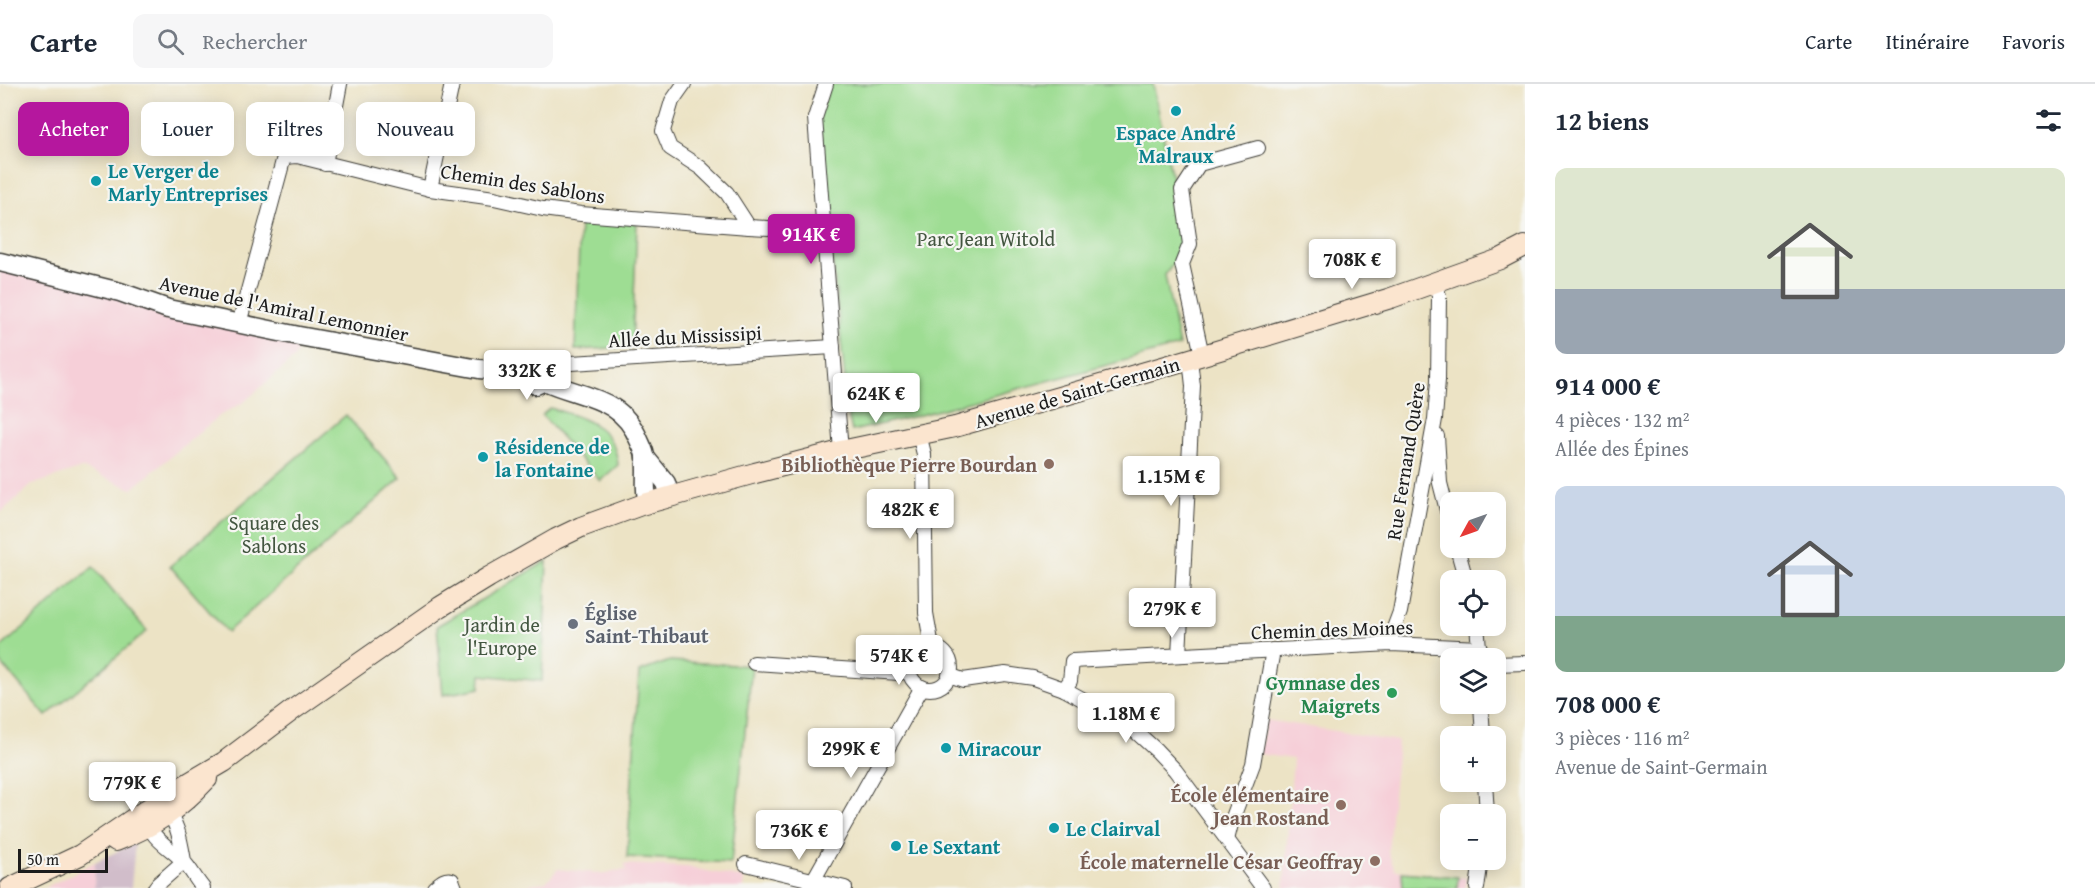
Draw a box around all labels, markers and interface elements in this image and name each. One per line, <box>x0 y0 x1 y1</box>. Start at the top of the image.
search box <box>133 14 553 68</box>
text: Carte <box>30 21 97 62</box>
icon: search <box>154 25 187 58</box>
text: Rechercher <box>202 25 307 57</box>
text: Carte <box>1805 26 1852 57</box>
text: Itinéraire <box>1885 26 1969 57</box>
text: Favoris <box>2002 26 2065 57</box>
text: 12 biens <box>1555 101 1649 140</box>
chip: Acheter <box>18 102 129 156</box>
chip: Louer <box>141 102 234 156</box>
chip: Filtres <box>246 102 344 156</box>
chip: Nouveau <box>356 102 475 156</box>
marker: Espace André Malraux <box>1169 104 1183 118</box>
icon: filters <box>2032 104 2065 137</box>
place label: Espace André Malraux <box>1116 118 1236 170</box>
place label: Le Verger de Marly Entreprises <box>108 156 268 208</box>
street label: Chemin des Sablons <box>439 156 607 210</box>
marker: Le Verger de Marly Entreprises <box>89 174 103 188</box>
icon: home <box>1756 207 1864 315</box>
pin: 914K € <box>762 214 860 265</box>
text: 914K € <box>782 219 840 248</box>
park label: Parc Jean Witold <box>917 224 1056 253</box>
pin: 708K € <box>1303 239 1401 290</box>
text: 708K € <box>1323 244 1381 273</box>
street label: Avenue de l'Amiral Lemonnier <box>157 267 411 349</box>
street label: Allée du Mississipi <box>607 317 763 355</box>
street label: Avenue de Saint-Germain <box>971 349 1183 435</box>
pin: 332K € <box>478 350 576 401</box>
text: 332K € <box>498 355 556 384</box>
text: 914 000 € <box>1555 366 1661 405</box>
pin: 624K € <box>827 373 925 424</box>
text: 624K € <box>847 378 905 407</box>
street label: Rue Fernand Quère <box>1378 380 1432 542</box>
text: 4 pièces · 132 m² <box>1555 405 1690 434</box>
place label: Résidence de la Fontaine <box>495 432 610 484</box>
text: Allée des Épines <box>1555 434 1689 463</box>
marker: Résidence de la Fontaine <box>476 450 490 464</box>
place label: Bibliothèque Pierre Bourdan <box>781 450 1037 479</box>
pin: 1.15M € <box>1116 456 1226 507</box>
marker: Bibliothèque Pierre Bourdan <box>1042 457 1056 471</box>
text: 1.15M € <box>1137 461 1205 490</box>
pin: 482K € <box>861 489 959 540</box>
north arrow <box>1440 492 1506 558</box>
map controls <box>1440 492 1506 870</box>
text: 482K € <box>881 494 939 523</box>
park label: Square des Sablons <box>229 508 319 560</box>
icon: home <box>1756 525 1864 633</box>
button: locate <box>1440 570 1506 636</box>
pin: 279K € <box>1123 588 1221 639</box>
text: 279K € <box>1143 593 1201 622</box>
place label: Église Saint-Thibaut <box>585 598 709 650</box>
park label: Jardin de l'Europe <box>461 610 540 662</box>
street label: Chemin des Moines <box>1250 612 1414 646</box>
marker: Église Saint-Thibaut <box>566 617 580 631</box>
pin: 574K € <box>850 635 948 686</box>
text: 574K € <box>870 640 928 669</box>
button: layers <box>1440 648 1506 714</box>
place label: Gymnase des Maigrets <box>1266 668 1380 720</box>
text: 708 000 € <box>1555 684 1661 723</box>
marker: Gymnase des Maigrets <box>1385 686 1399 700</box>
pin: 1.18M € <box>1071 693 1181 744</box>
text: 1.18M € <box>1092 698 1160 727</box>
text: 3 pièces · 116 m² <box>1555 723 1690 752</box>
button: + <box>1440 726 1506 792</box>
pin: 299K € <box>802 728 900 779</box>
text: 299K € <box>822 733 880 762</box>
place label: Miracour <box>958 734 1041 763</box>
marker: Miracour <box>939 741 953 755</box>
text: Avenue de Saint-Germain <box>1555 752 1767 781</box>
pin: 779K € <box>83 762 181 813</box>
text: 779K € <box>103 767 161 796</box>
place label: École élémentaire Jean Rostand <box>1171 780 1330 832</box>
marker: École élémentaire Jean Rostand <box>1334 798 1348 812</box>
button: − <box>1440 804 1506 870</box>
pin: 736K € <box>750 810 848 861</box>
place label: Le Clairval <box>1066 814 1160 843</box>
text: 736K € <box>770 815 828 844</box>
marker: Le Clairval <box>1047 821 1061 835</box>
place label: Le Sextant <box>908 832 1001 861</box>
marker: Le Sextant <box>889 839 903 853</box>
scale bar <box>18 846 108 874</box>
text: 50 m <box>27 847 59 871</box>
place label: École maternelle César Geoffray <box>1080 847 1364 876</box>
marker: École maternelle César Geoffray <box>1368 854 1382 868</box>

